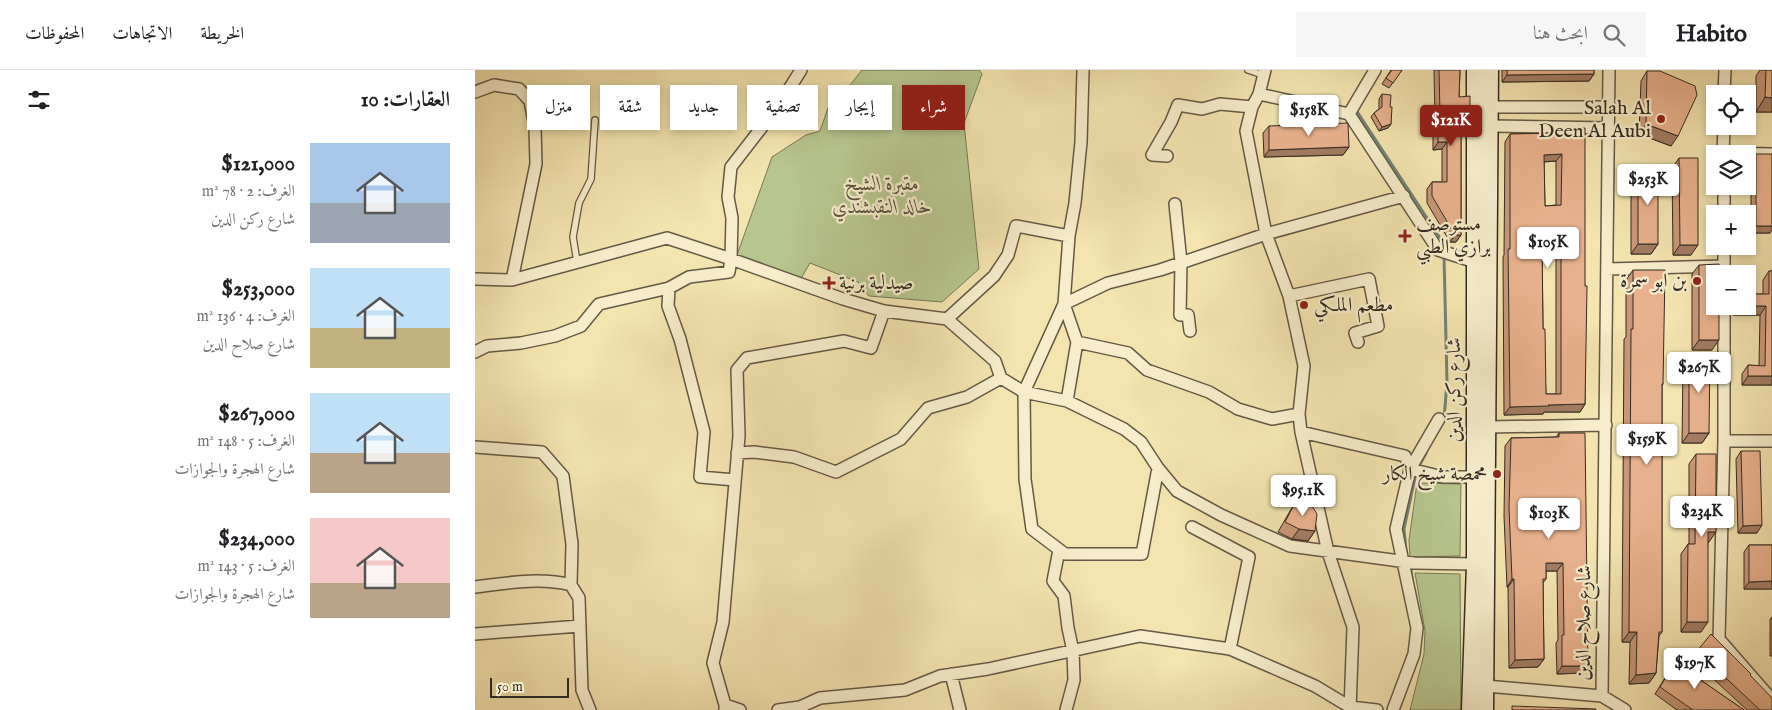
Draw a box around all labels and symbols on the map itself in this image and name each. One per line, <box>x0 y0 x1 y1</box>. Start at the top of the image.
pin: $158K <box>1274 94 1344 137</box>
place label: Salah Al Deen Al Aubi <box>1538 96 1652 144</box>
pin: $121K <box>1416 104 1486 147</box>
marker: Salah Al Deen Al Aubi <box>1655 113 1667 125</box>
pin: $253K <box>1613 164 1683 206</box>
park label: مقبرة الشيخ خالد النقبشندي <box>832 172 932 222</box>
place label: مستوصف برازي الطبي <box>1416 212 1491 265</box>
pin: $105K <box>1513 226 1583 269</box>
marker: مستوصف برازي الطبي <box>1398 229 1412 243</box>
place label: بن ابو سمرة <box>1620 269 1687 294</box>
place label: صيدلية برنية <box>839 271 914 296</box>
marker: بن ابو سمرة <box>1691 275 1703 287</box>
marker: صيدلية برنية <box>823 277 835 289</box>
place label: مطعم الملكي <box>1314 293 1393 323</box>
marker: مطعم الملكي <box>1298 299 1310 311</box>
street label: شارع ركن الدين <box>1442 337 1471 443</box>
pin: $267K <box>1664 352 1734 394</box>
pin: $159K <box>1612 424 1682 466</box>
place label: محمصة شيخ الكار <box>1380 462 1487 491</box>
marker: محمصة شيخ الكار <box>1491 468 1503 480</box>
pin: $95.1K <box>1262 474 1344 517</box>
pin: $234K <box>1667 496 1737 538</box>
pin: $103K <box>1514 498 1584 540</box>
street label: شارع صلاح الدين <box>1570 565 1602 681</box>
pin: $197K <box>1660 648 1730 690</box>
scale bar <box>490 675 569 698</box>

